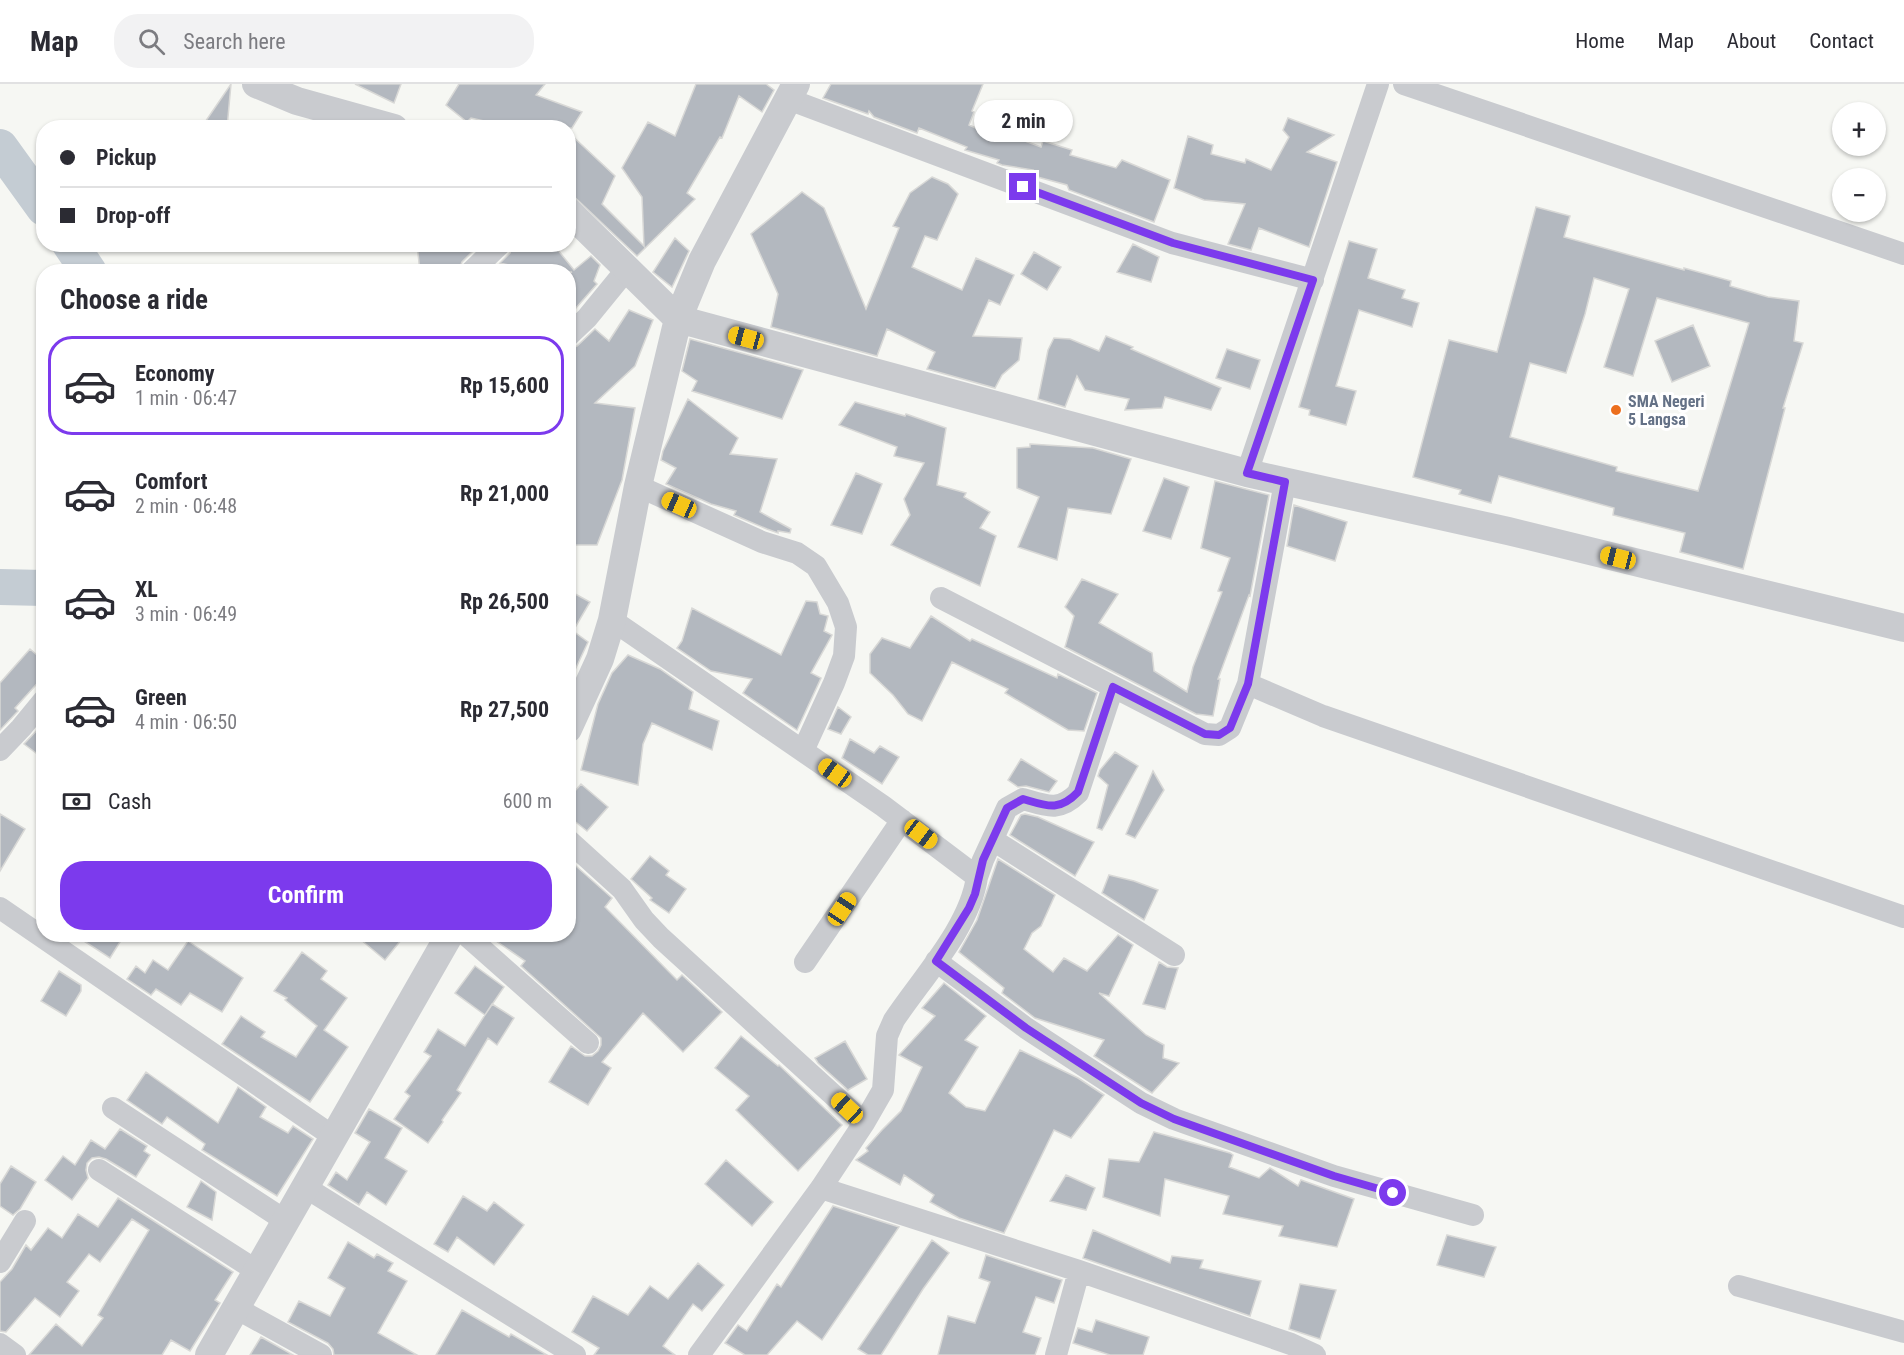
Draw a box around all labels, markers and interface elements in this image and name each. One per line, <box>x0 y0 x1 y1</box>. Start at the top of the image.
search box <box>114 14 534 68</box>
text: Map <box>30 25 78 58</box>
icon: search <box>135 25 168 58</box>
text: Search here <box>183 29 286 54</box>
text: Home <box>1575 29 1625 53</box>
text: Map <box>1658 29 1694 53</box>
text: About <box>1727 29 1776 53</box>
text: Contact <box>1809 29 1874 53</box>
callout: 2 min <box>974 100 1072 142</box>
map controls <box>1832 102 1886 222</box>
button: + <box>1832 102 1886 156</box>
text: 2 min <box>1001 109 1046 133</box>
text: Pickup <box>96 145 156 170</box>
button: − <box>1832 168 1886 222</box>
route end <box>1009 173 1036 200</box>
text: Drop-off <box>96 203 170 228</box>
text: Choose a ride <box>60 284 208 316</box>
car <box>726 325 766 351</box>
icon: car <box>63 359 117 413</box>
text: Economy <box>135 361 215 386</box>
text: Rp 15,600 <box>460 373 549 398</box>
text: 1 min · 06:47 <box>135 386 237 410</box>
place label: SMA Negeri 5 Langsa <box>1628 392 1705 429</box>
marker: SMA Negeri 5 Langsa <box>1609 403 1623 417</box>
icon: car <box>63 467 117 521</box>
text: Comfort <box>135 469 208 494</box>
text: Rp 21,000 <box>460 481 549 506</box>
car <box>659 489 699 521</box>
text: 2 min · 06:48 <box>135 494 237 518</box>
car <box>1598 545 1638 571</box>
icon: car <box>63 575 117 629</box>
text: XL <box>135 577 158 602</box>
text: Rp 26,500 <box>460 589 549 614</box>
text: 3 min · 06:49 <box>135 602 237 626</box>
icon: car <box>63 683 117 737</box>
text: Green <box>135 685 187 710</box>
text: Rp 27,500 <box>460 697 549 722</box>
text: 4 min · 06:50 <box>135 710 237 734</box>
car <box>815 755 855 791</box>
icon: cash <box>60 785 93 818</box>
text: Cash <box>108 789 152 814</box>
text: 600 m <box>503 789 552 813</box>
car <box>901 816 941 852</box>
button: Confirm <box>60 861 552 930</box>
car <box>824 889 860 929</box>
car <box>828 1089 866 1127</box>
route start <box>1379 1179 1406 1206</box>

